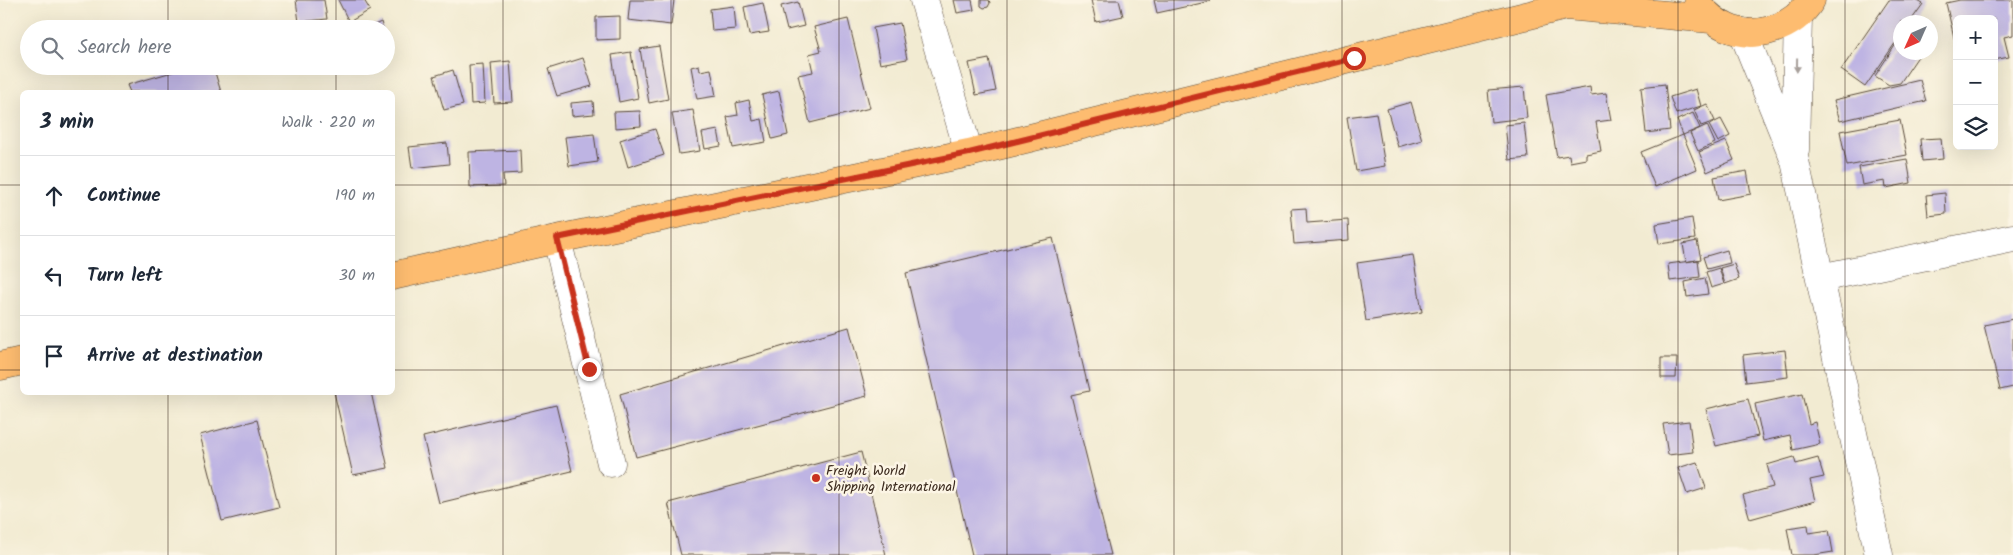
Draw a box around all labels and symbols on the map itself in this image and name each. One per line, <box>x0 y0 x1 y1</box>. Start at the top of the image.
north arrow <box>1893 15 1938 60</box>
route start <box>1343 47 1366 70</box>
one-way arrow <box>1793 57 1801 73</box>
route end <box>578 358 601 381</box>
place label: Freight World Shipping International <box>826 460 956 498</box>
marker: Freight World Shipping International <box>810 472 822 484</box>

